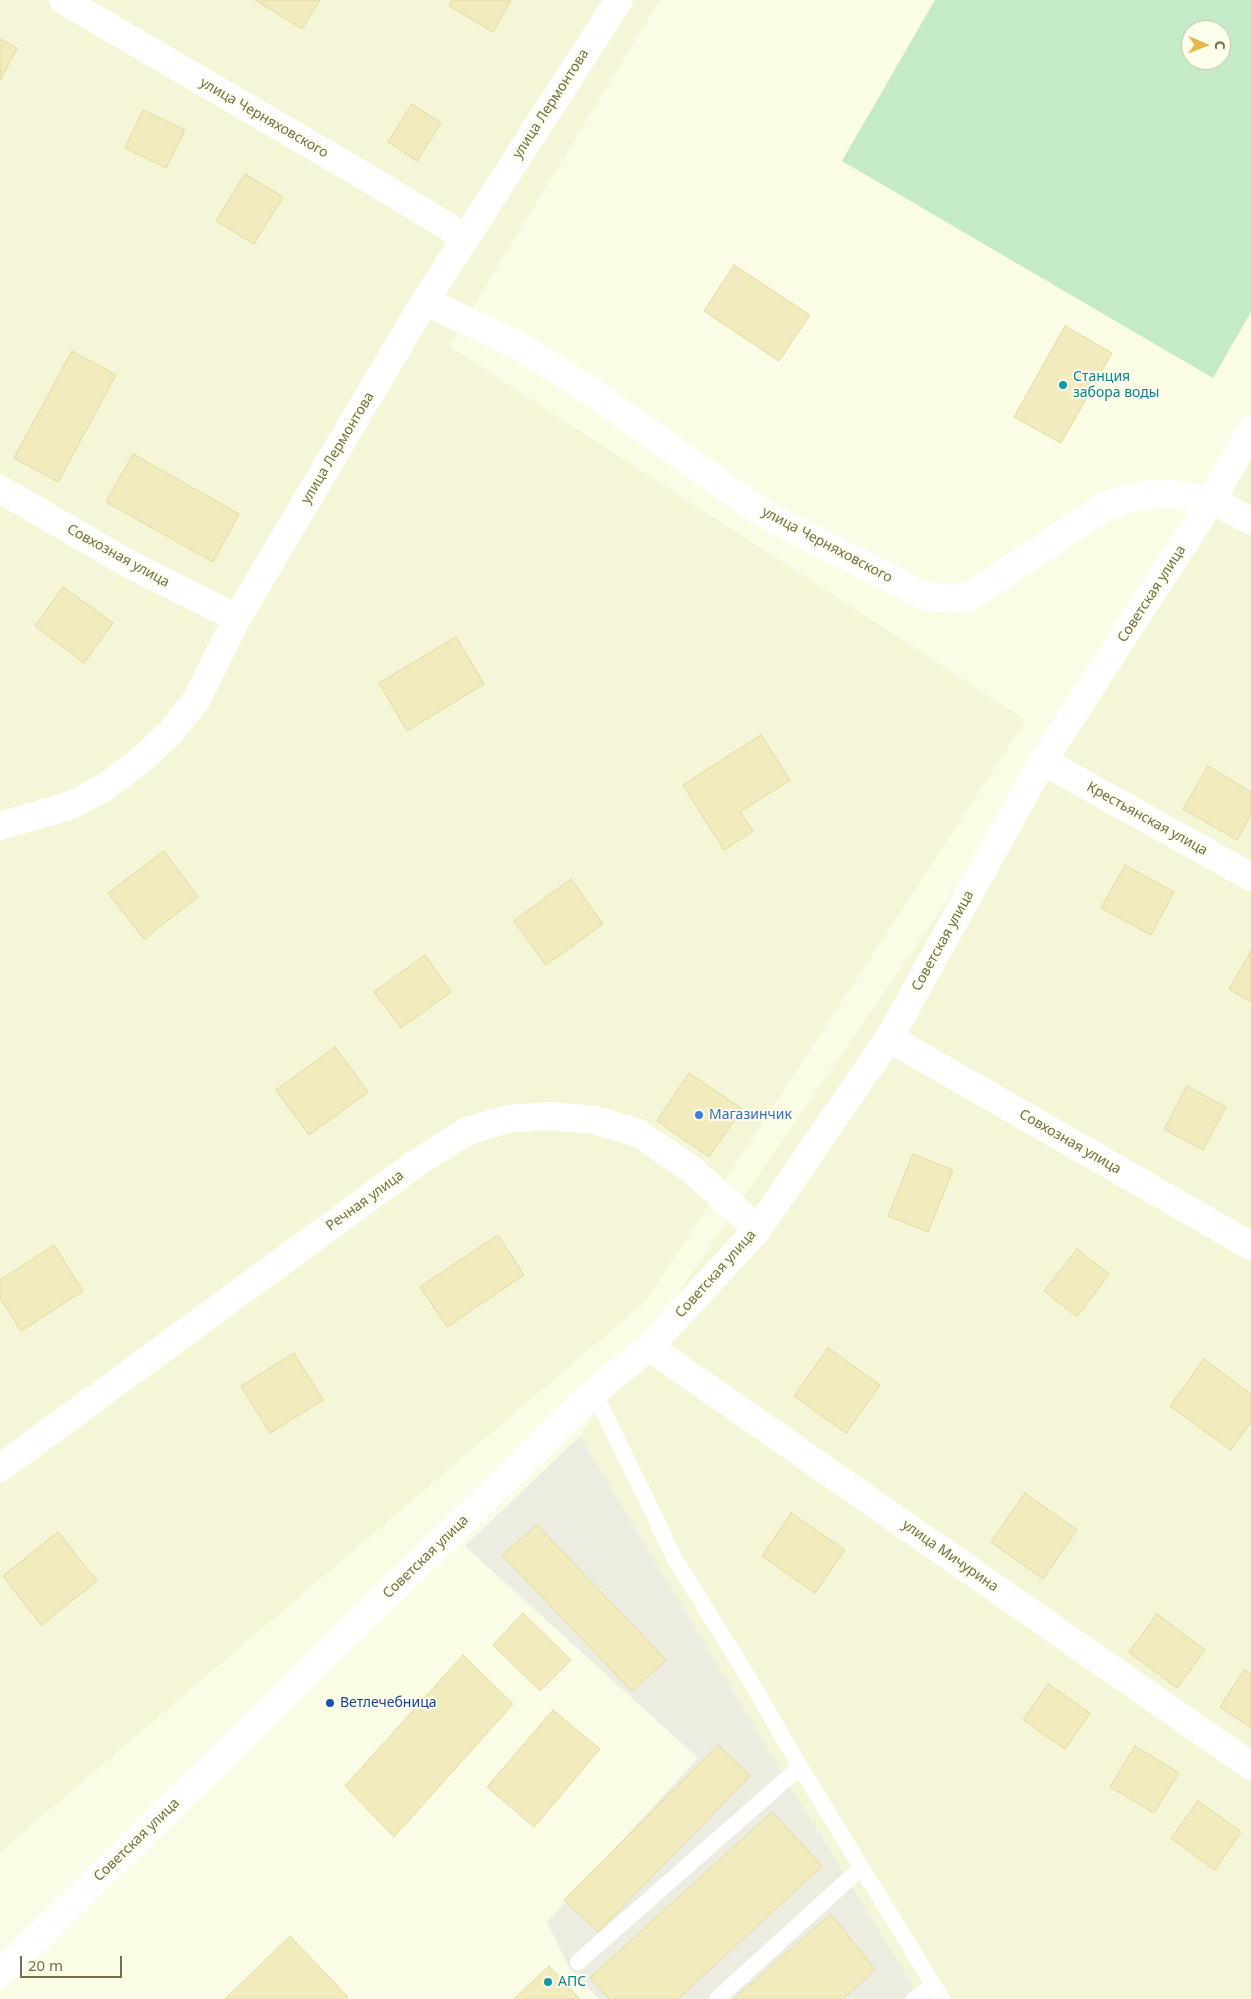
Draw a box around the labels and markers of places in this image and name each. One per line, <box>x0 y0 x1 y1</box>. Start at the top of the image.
place label: Станция забора воды <box>1073 369 1159 402</box>
marker: Станция забора воды <box>1057 379 1069 391</box>
place label: Магазинчик <box>709 1107 792 1123</box>
marker: Магазинчик <box>693 1109 705 1121</box>
place label: Ветлечебница <box>340 1695 437 1711</box>
marker: Ветлечебница <box>324 1697 336 1709</box>
place label: АПС <box>558 1974 586 1990</box>
marker: АПС <box>542 1976 554 1988</box>

